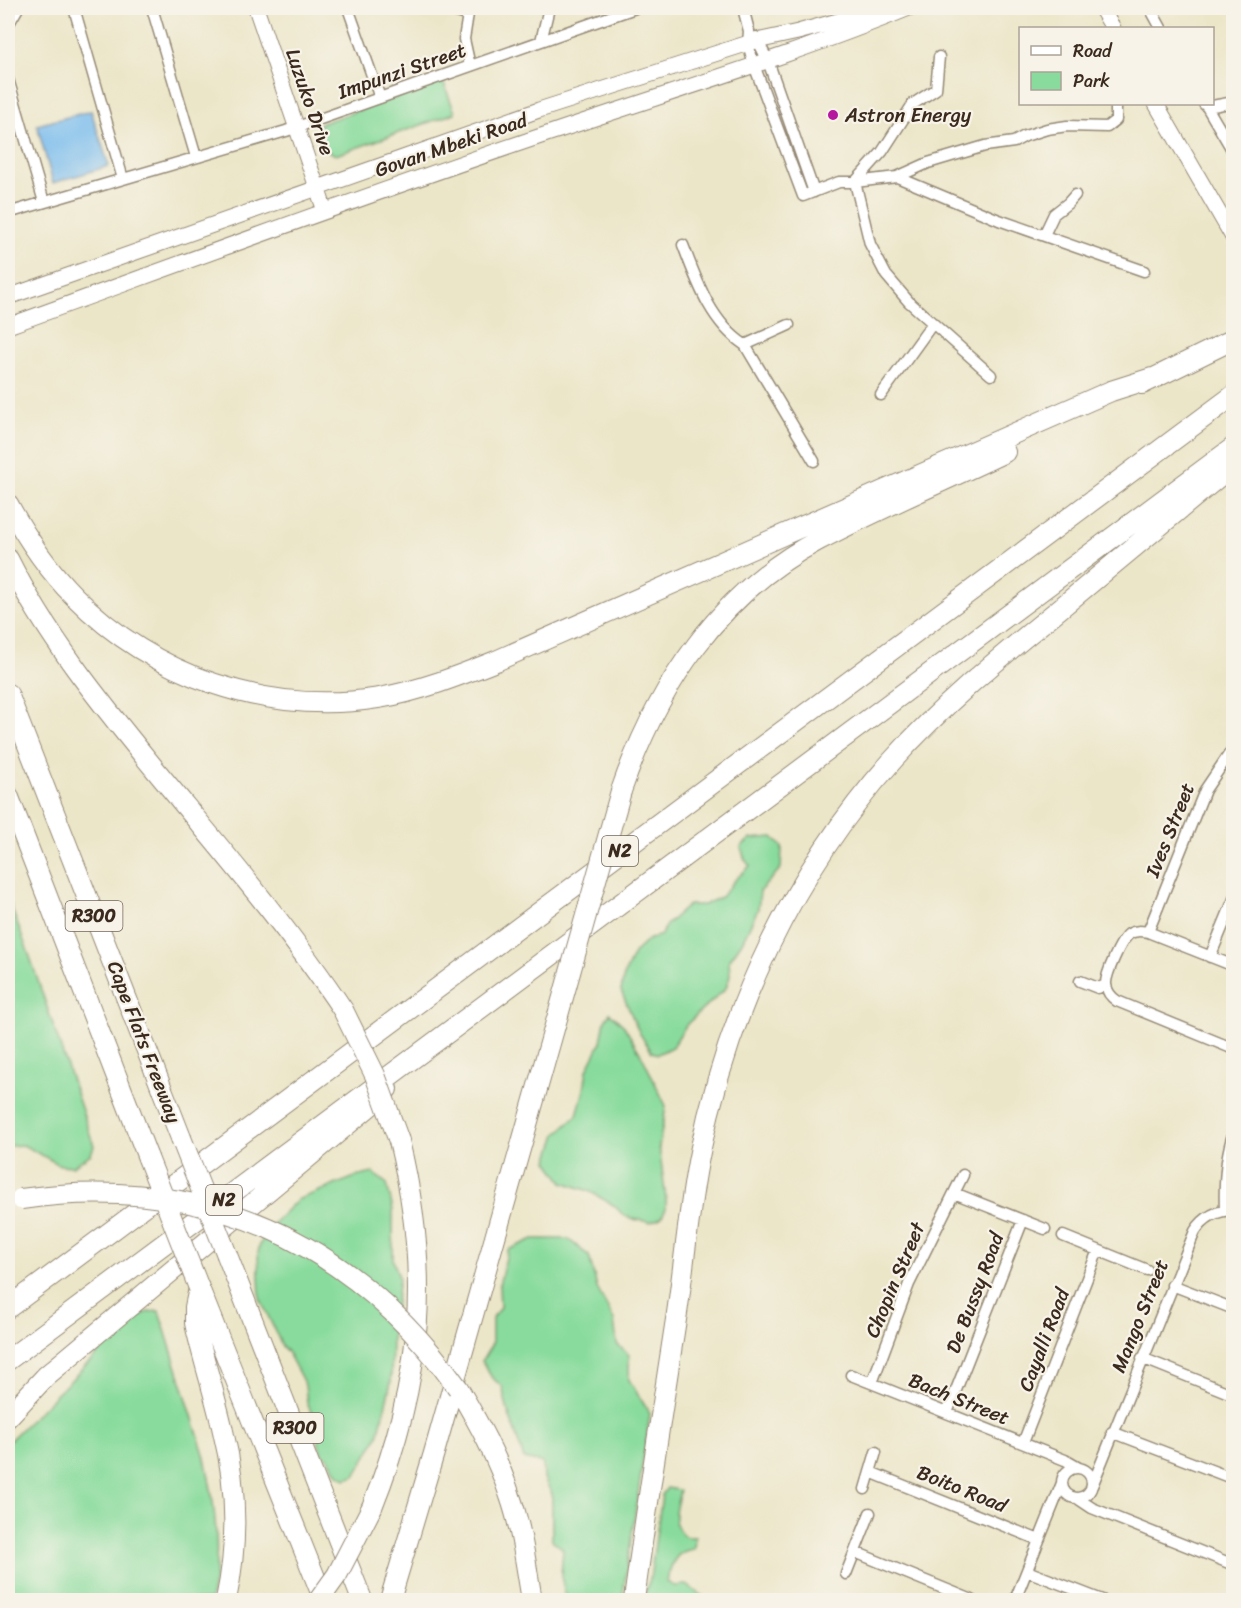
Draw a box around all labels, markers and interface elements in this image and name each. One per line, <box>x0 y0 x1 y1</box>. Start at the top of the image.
legend <box>1019 27 1214 105</box>
street label: Impunzi Street <box>332 33 471 110</box>
text: Road <box>1073 35 1113 67</box>
street label: Luzuko Drive <box>275 44 345 160</box>
text: Park <box>1073 65 1110 97</box>
place label: Astron Energy <box>844 98 972 133</box>
street label: Govan Mbeki Road <box>370 102 533 187</box>
marker: Astron Energy <box>826 108 840 122</box>
street label: Ives Street <box>1135 777 1205 884</box>
road number: N2 <box>602 836 638 866</box>
road number: R300 <box>66 901 122 931</box>
street label: Cape Flats Freeway <box>97 956 191 1129</box>
road number: N2 <box>206 1185 242 1215</box>
street label: Chopin Street <box>855 1216 935 1343</box>
street label: De Bussy Road <box>936 1226 1015 1359</box>
street label: Mango Street <box>1101 1254 1179 1378</box>
street label: Cayalli Road <box>1008 1282 1080 1397</box>
street label: Bach Street <box>903 1363 1015 1435</box>
road number: R300 <box>266 1413 324 1443</box>
street label: Boito Road <box>911 1455 1014 1524</box>

